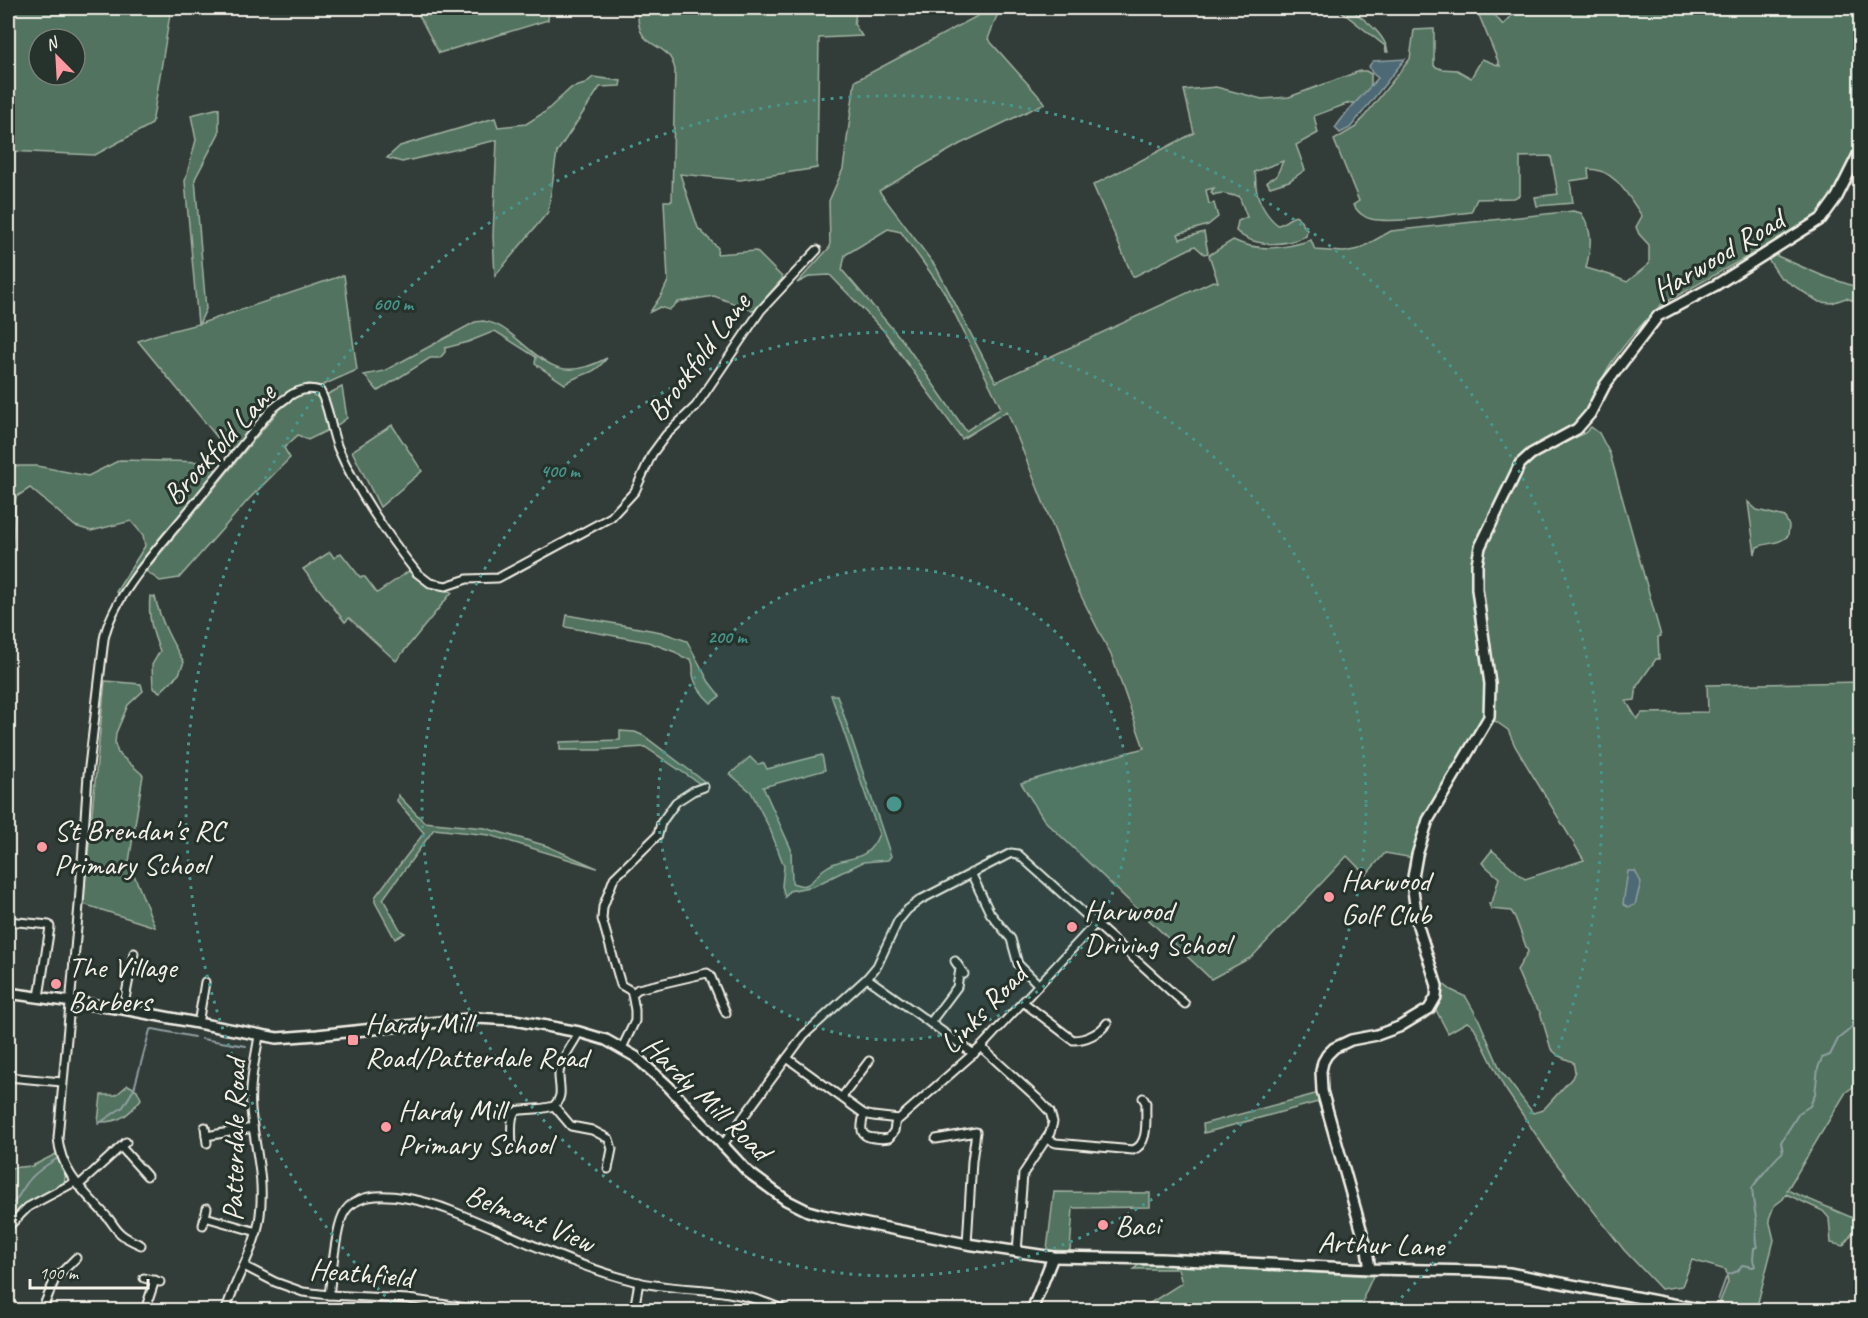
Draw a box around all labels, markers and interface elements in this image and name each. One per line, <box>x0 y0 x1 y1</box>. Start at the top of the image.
north arrow <box>27 27 87 87</box>
text: N <box>43 32 63 55</box>
street label: Harwood Road <box>1645 199 1794 309</box>
street label: Brookfold Lane <box>637 283 760 429</box>
text: 600 m <box>373 293 414 315</box>
street label: Brookfold Lane <box>154 373 285 513</box>
text: 400 m <box>541 460 581 482</box>
text: 200 m <box>708 626 748 648</box>
centre of rings <box>884 794 904 814</box>
place label: St Brendan's RC Primary School <box>54 811 228 883</box>
marker: St Brendan's RC Primary School <box>35 840 49 854</box>
place label: Harwood Golf Club <box>1341 861 1434 933</box>
marker: Harwood Golf Club <box>1322 890 1336 904</box>
place label: Harwood Driving School <box>1084 891 1235 963</box>
marker: Harwood Driving School <box>1065 920 1079 934</box>
place label: The Village Barbers <box>68 948 179 1020</box>
street label: Links Road <box>931 953 1038 1062</box>
marker: The Village Barbers <box>49 977 63 991</box>
place label: Hardy Mill Road/Patterdale Road <box>365 1004 592 1076</box>
street label: Hardy Mill Road <box>635 1027 783 1172</box>
marker: Hardy Mill Road/Patterdale Road <box>346 1033 360 1047</box>
street label: Patterdale Road <box>214 1054 254 1222</box>
place label: Hardy Mill Primary School <box>398 1091 557 1163</box>
marker: Hardy Mill Primary School <box>379 1120 393 1134</box>
street label: Belmont View <box>460 1175 602 1262</box>
place label: Baci <box>1115 1206 1163 1244</box>
marker: Baci <box>1096 1218 1110 1232</box>
street label: Arthur Lane <box>1317 1223 1447 1265</box>
street label: Heathfield <box>308 1250 418 1297</box>
scale bar <box>30 1252 148 1290</box>
text: 100 m <box>39 1262 80 1284</box>

